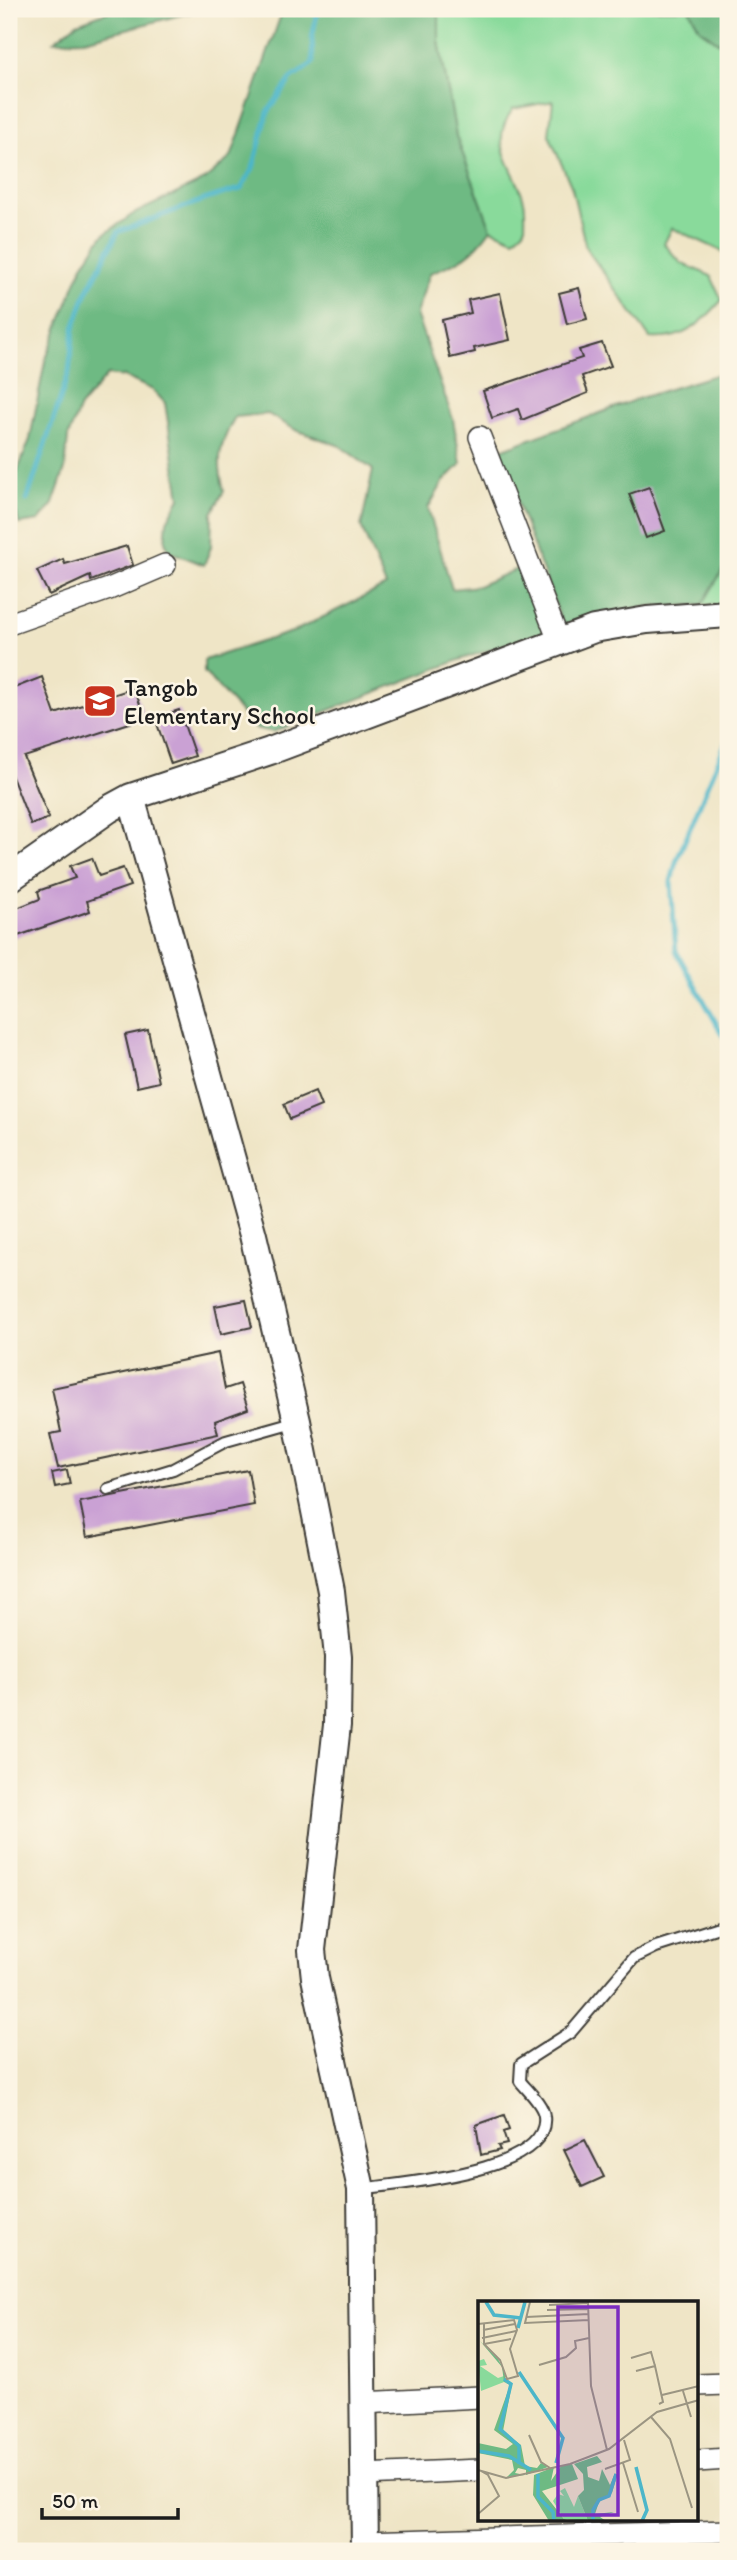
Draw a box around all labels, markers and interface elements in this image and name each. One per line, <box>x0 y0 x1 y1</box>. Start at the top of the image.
place label: Tangob Elementary School <box>124 673 316 730</box>
school or university icon: Tangob Elementary School <box>81 682 119 720</box>
inset map <box>478 2301 698 2522</box>
scale bar <box>42 2476 178 2520</box>
text: 50 m <box>52 2488 99 2513</box>

